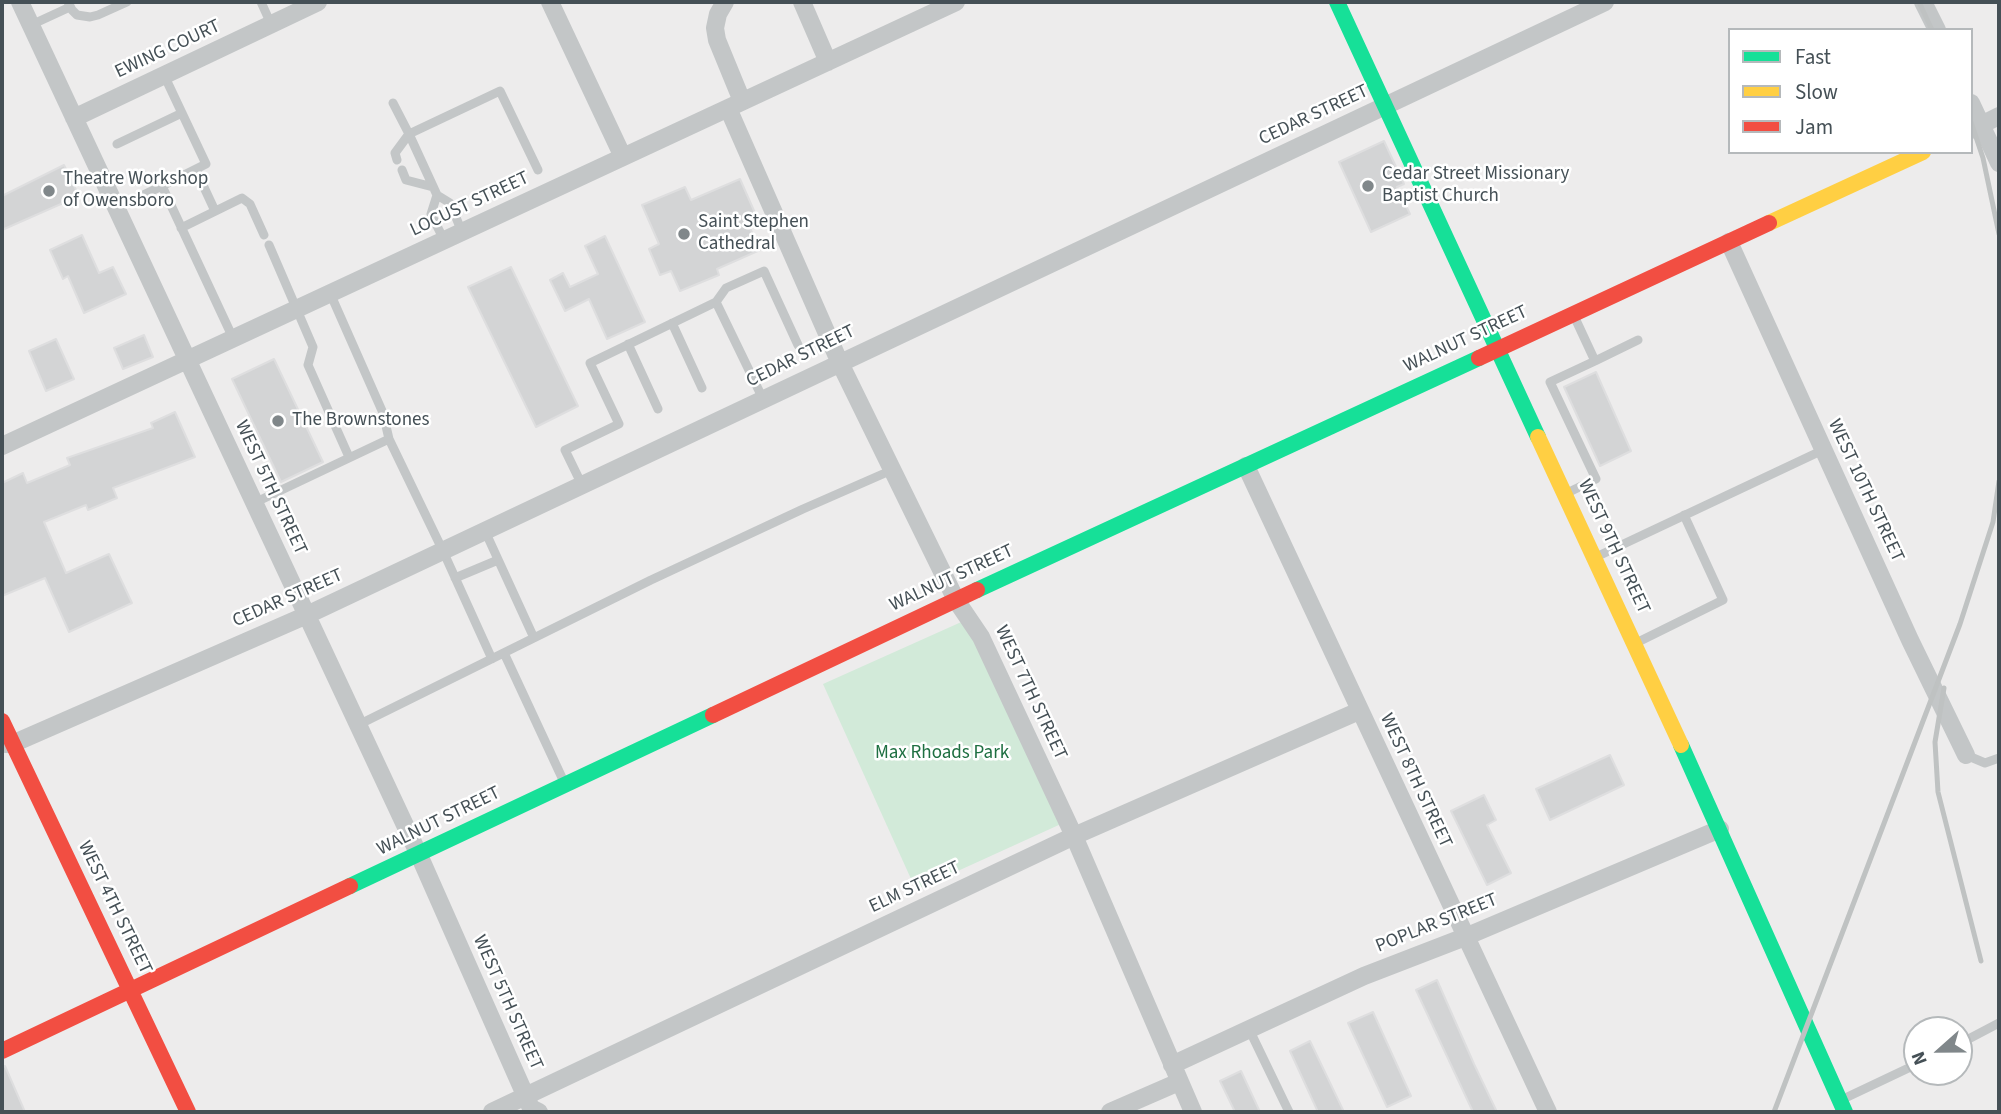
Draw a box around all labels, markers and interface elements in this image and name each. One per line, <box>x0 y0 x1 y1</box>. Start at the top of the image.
street label: EWING COURT <box>112 16 224 84</box>
legend <box>1728 28 1973 154</box>
text: Fast <box>1795 42 1831 72</box>
text: Slow <box>1795 77 1838 107</box>
street label: CEDAR STREET <box>1256 81 1372 151</box>
text: Jam <box>1795 112 1833 142</box>
place label: Cedar Street Missionary Baptist Church <box>1382 164 1569 208</box>
street label: LOCUST STREET <box>407 167 533 243</box>
place label: Theatre Workshop of Owensboro <box>63 169 208 213</box>
marker: Cedar Street Missionary Baptist Church <box>1360 178 1376 194</box>
marker: Theatre Workshop of Owensboro <box>41 183 57 199</box>
place label: Saint Stephen Cathedral <box>698 212 809 256</box>
marker: Saint Stephen Cathedral <box>676 226 692 242</box>
street label: WALNUT STREET <box>1400 301 1532 379</box>
street label: CEDAR STREET <box>743 321 859 393</box>
place label: The Brownstones <box>292 410 429 432</box>
marker: The Brownstones <box>270 413 286 429</box>
street label: WEST 10TH STREET <box>1822 416 1908 566</box>
street label: WEST 5TH STREET <box>229 417 311 559</box>
street label: WEST 9TH STREET <box>1572 476 1654 618</box>
street label: WALNUT STREET <box>886 540 1018 618</box>
street label: CEDAR STREET <box>229 565 347 633</box>
street label: WEST 7TH STREET <box>989 622 1071 764</box>
street label: WEST 8TH STREET <box>1374 710 1456 852</box>
park label: Max Rhoads Park <box>875 743 1009 765</box>
street label: WALNUT STREET <box>374 782 504 862</box>
street label: WEST 4TH STREET <box>72 838 156 978</box>
street label: ELM STREET <box>866 857 964 919</box>
street label: POPLAR STREET <box>1373 889 1501 959</box>
street label: WEST 5TH STREET <box>467 932 547 1074</box>
north arrow <box>1903 1016 1973 1086</box>
text: N <box>1905 1047 1935 1069</box>

